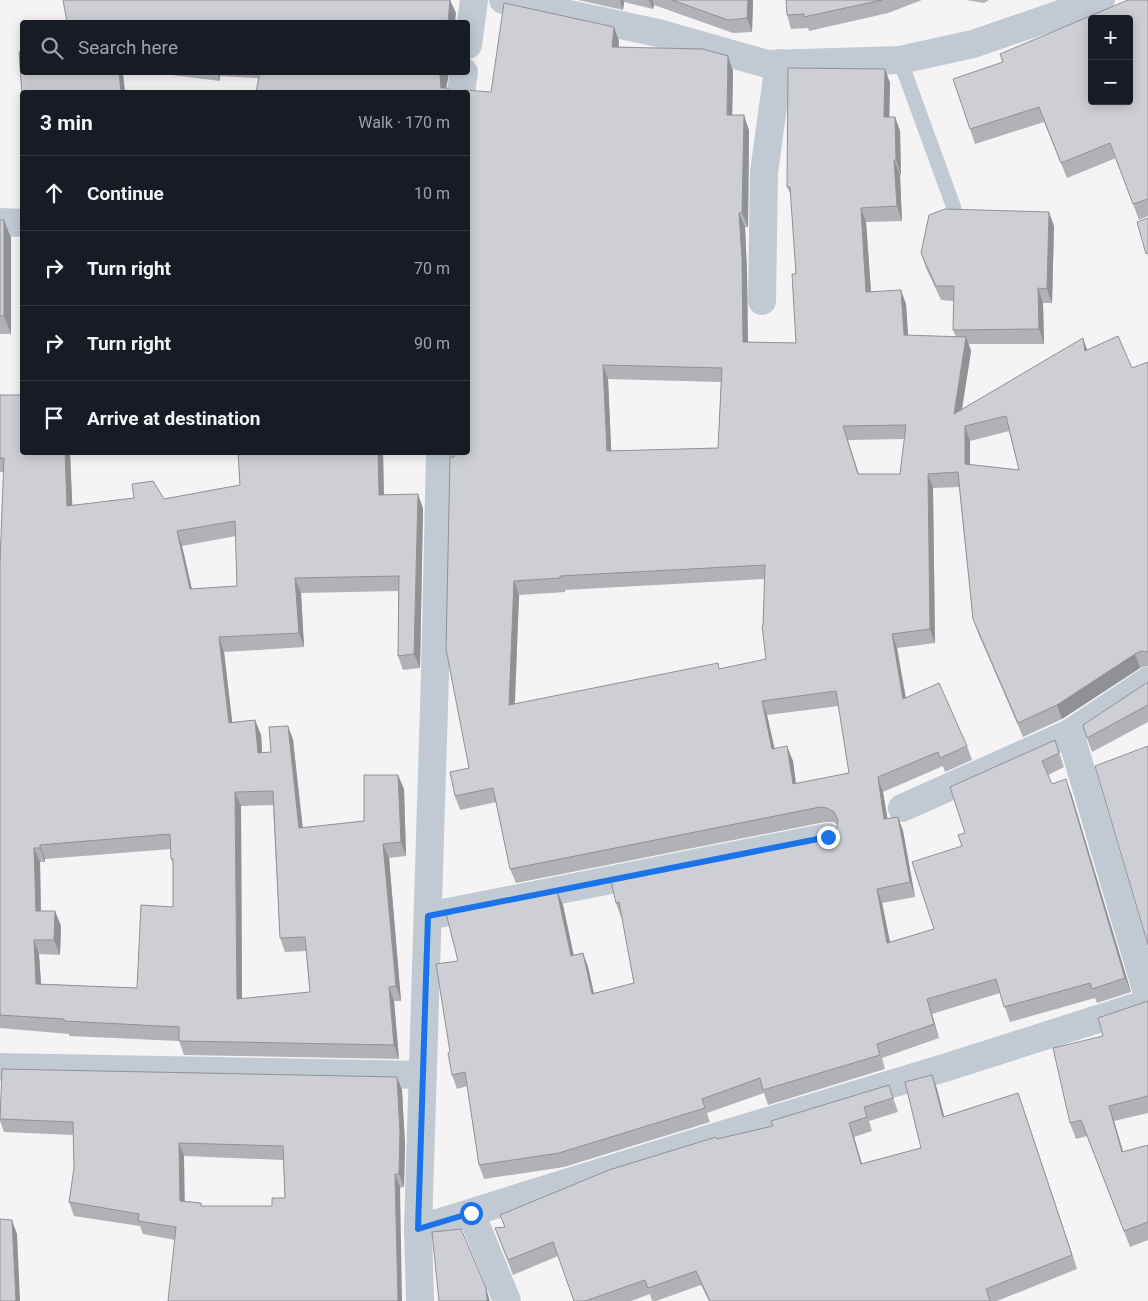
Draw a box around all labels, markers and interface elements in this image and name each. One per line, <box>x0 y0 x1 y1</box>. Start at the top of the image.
map controls <box>1088 15 1133 105</box>
button: + <box>1088 15 1133 60</box>
search box <box>20 20 470 75</box>
icon: search <box>38 34 66 62</box>
text: Search here <box>78 36 178 59</box>
button: − <box>1088 60 1133 105</box>
text: 3 min <box>40 111 93 135</box>
text: Walk · 170 m <box>358 113 450 132</box>
icon: ahead <box>40 179 68 207</box>
text: Continue <box>87 182 164 205</box>
text: 10 m <box>414 184 450 203</box>
icon: right <box>40 254 68 282</box>
text: Turn right <box>87 257 171 280</box>
text: 70 m <box>414 259 450 278</box>
icon: right <box>40 329 68 357</box>
text: Turn right <box>87 332 171 355</box>
text: 90 m <box>414 334 450 353</box>
icon: arrive <box>40 404 68 432</box>
text: Arrive at destination <box>87 407 260 430</box>
route end <box>817 826 840 849</box>
route start <box>460 1202 483 1225</box>

